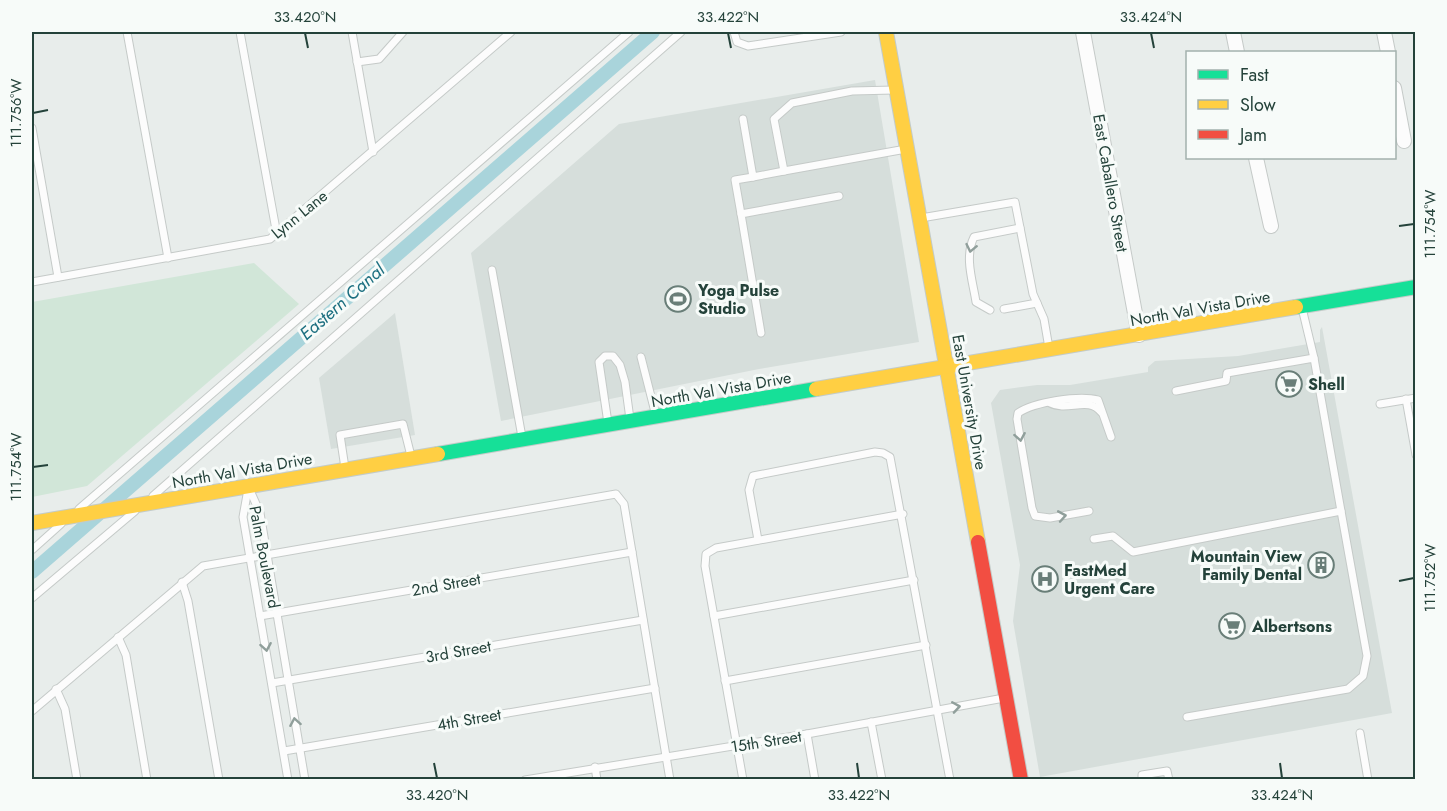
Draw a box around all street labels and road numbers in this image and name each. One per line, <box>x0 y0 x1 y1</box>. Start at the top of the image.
street label: East Caballero Street <box>1087 112 1134 254</box>
street label: Lynn Lane <box>266 185 332 244</box>
street label: North Val Vista Drive <box>1128 285 1272 332</box>
street label: East University Drive <box>946 333 993 471</box>
street label: North Val Vista Drive <box>649 366 793 413</box>
street label: North Val Vista Drive <box>170 447 314 494</box>
street label: Palm Boulevard <box>243 504 286 610</box>
street label: 2nd Street <box>410 567 483 602</box>
street label: 3rd Street <box>423 634 493 669</box>
street label: 4th Street <box>435 703 503 736</box>
street label: 15th Street <box>729 725 803 758</box>

